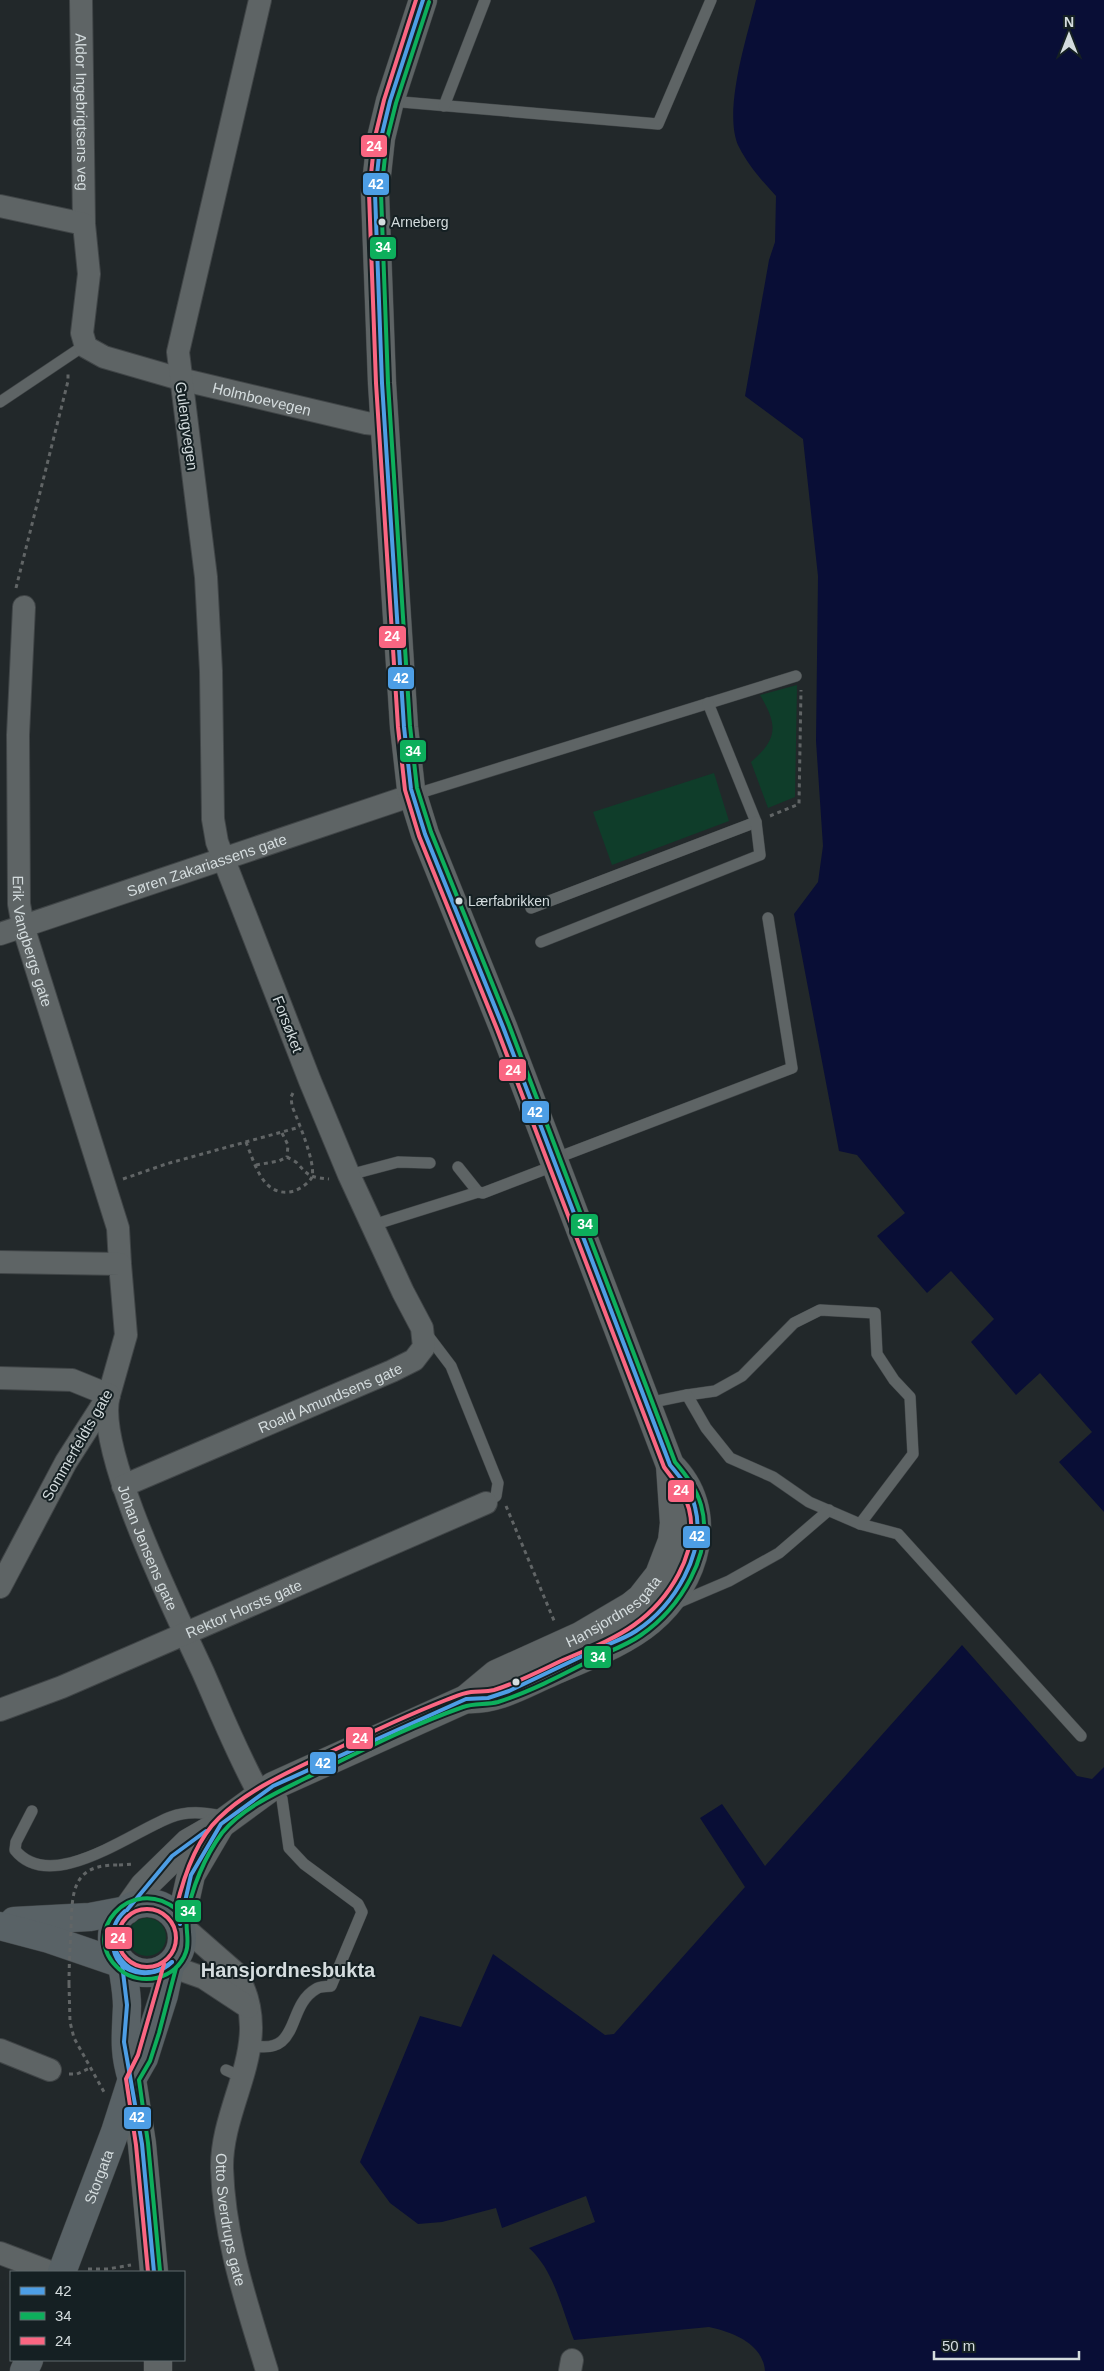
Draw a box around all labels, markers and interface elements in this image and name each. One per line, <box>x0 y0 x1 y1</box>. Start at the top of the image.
north arrow <box>1044 10 1094 60</box>
text: N <box>1064 14 1074 30</box>
street label: Aldor Ingebrigtsens veg <box>73 33 92 191</box>
line badge: 24 <box>360 134 388 158</box>
text: 24 <box>366 138 382 154</box>
line badge: 42 <box>362 172 390 196</box>
text: 42 <box>368 176 384 192</box>
place label: Arneberg <box>391 214 449 230</box>
marker: Arneberg <box>377 217 387 227</box>
line badge: 34 <box>369 236 397 260</box>
text: 34 <box>375 239 391 255</box>
street label: Holmboevegen <box>211 378 313 418</box>
street label: Gulengvegen <box>172 381 202 471</box>
line badge: 24 <box>378 625 407 649</box>
text: 24 <box>384 628 400 644</box>
line badge: 42 <box>387 666 415 690</box>
text: 42 <box>393 670 409 686</box>
line badge: 34 <box>399 739 427 763</box>
text: 34 <box>405 743 421 759</box>
street label: Søren Zakariassens gate <box>124 830 289 899</box>
street label: Erik Vangbergs gate <box>10 875 56 1009</box>
place label: Lærfabrikken <box>468 893 550 909</box>
marker: Lærfabrikken <box>454 896 464 906</box>
street label: Forsøket <box>269 993 307 1055</box>
line badge: 24 <box>498 1058 527 1082</box>
text: 24 <box>505 1062 521 1078</box>
line badge: 42 <box>521 1100 550 1124</box>
text: 42 <box>527 1104 543 1120</box>
line badge: 34 <box>570 1213 599 1237</box>
text: 34 <box>577 1216 593 1232</box>
street label: Roald Amundsens gate <box>255 1359 405 1436</box>
street label: Sommerfeldts gate <box>38 1386 116 1504</box>
line badge: 24 <box>667 1479 695 1503</box>
street label: Johan Jensens gate <box>115 1482 182 1613</box>
text: 24 <box>673 1482 689 1498</box>
line badge: 42 <box>682 1525 711 1549</box>
text: 42 <box>689 1528 705 1544</box>
street label: Hansjordnesgata <box>563 1571 664 1650</box>
street label: Rektor Horsts gate <box>183 1576 304 1641</box>
line badge: 34 <box>583 1645 612 1669</box>
text: 34 <box>590 1649 606 1665</box>
unlabelled marker <box>511 1677 521 1687</box>
line badge: 24 <box>345 1726 374 1750</box>
text: 24 <box>352 1730 368 1746</box>
line badge: 42 <box>309 1751 337 1775</box>
text: 42 <box>315 1755 331 1771</box>
line badge: 34 <box>174 1899 202 1923</box>
text: 34 <box>180 1903 196 1919</box>
line badge: 24 <box>104 1926 133 1950</box>
text: 24 <box>110 1930 126 1946</box>
district label: Hansjordnesbukta <box>201 1959 376 1981</box>
line badge: 42 <box>123 2106 152 2130</box>
text: 42 <box>129 2109 145 2125</box>
street label: Storgata <box>80 2146 116 2206</box>
street label: Otto Sverdrups gate <box>213 2153 250 2288</box>
legend <box>10 2271 185 2361</box>
text: 42 <box>55 2282 72 2299</box>
text: 34 <box>55 2307 72 2324</box>
scale bar <box>934 2328 1079 2360</box>
text: 24 <box>55 2332 72 2349</box>
text: 50 m <box>942 2337 975 2354</box>

